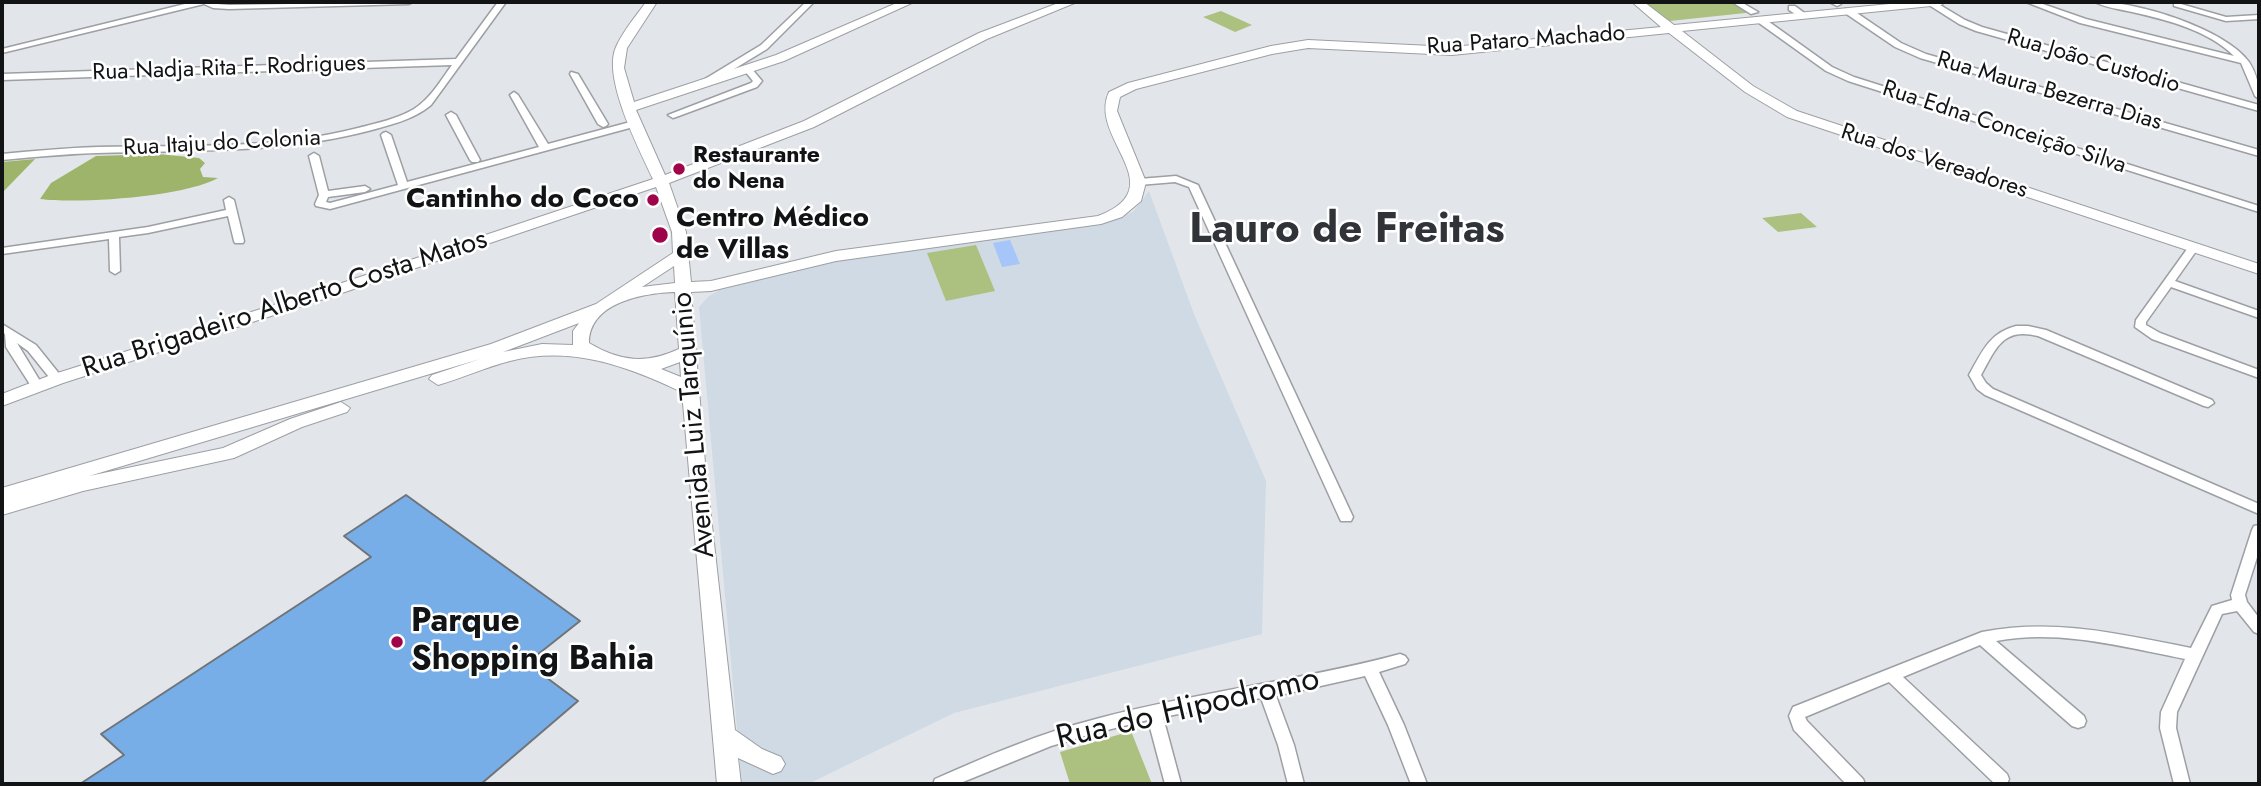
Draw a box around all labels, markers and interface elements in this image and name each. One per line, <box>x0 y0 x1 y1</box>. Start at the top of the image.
street label: Rua Pataro Machado <box>1426 20 1626 62</box>
street label: Rua João Custodio <box>2003 24 2183 100</box>
street label: Rua Maura Bezerra Dias <box>1933 47 2165 137</box>
street label: Rua Nadja Rita F. Rodrigues <box>92 50 366 88</box>
street label: Rua Edna Conceição Silva <box>1879 76 2129 180</box>
street label: Rua dos Vereadores <box>1837 119 2031 205</box>
street label: Rua Itaju do Colonia <box>123 125 321 163</box>
place label: Restaurante do Nena <box>693 142 820 196</box>
marker: Restaurante do Nena <box>671 161 687 177</box>
place label: Cantinho do Coco <box>406 183 639 217</box>
marker: Cantinho do Coco <box>645 192 661 208</box>
place label: Centro Médico de Villas <box>676 202 869 268</box>
district label: Lauro de Freitas <box>1189 207 1505 257</box>
street label: Rua Brigadeiro Alberto Costa Matos <box>78 224 492 386</box>
marker: Centro Médico de Villas <box>650 225 670 245</box>
street label: Avenida Luiz Tarquínio <box>667 291 723 559</box>
place label: Parque Shopping Bahia <box>411 603 654 681</box>
marker: Parque Shopping Bahia <box>389 634 405 650</box>
street label: Rua do Hipodromo <box>1053 660 1323 760</box>

